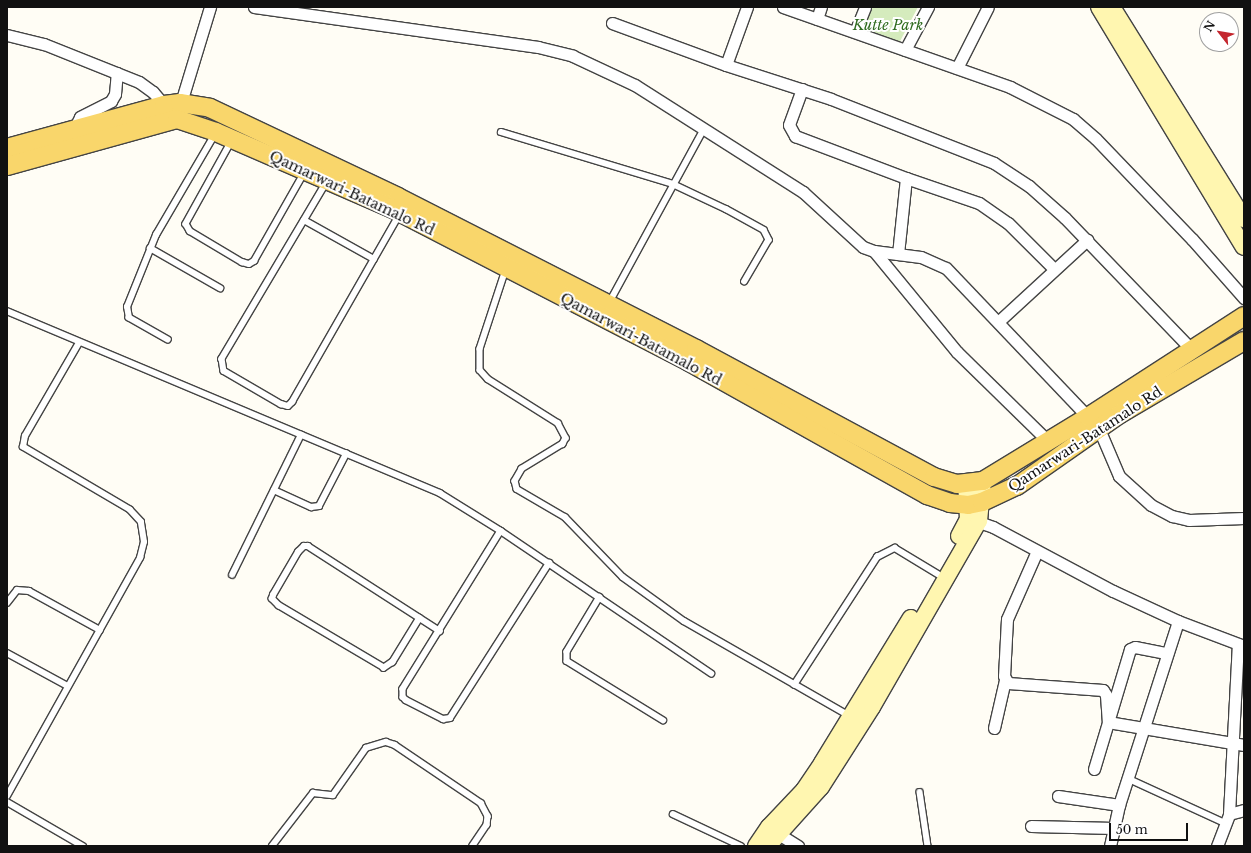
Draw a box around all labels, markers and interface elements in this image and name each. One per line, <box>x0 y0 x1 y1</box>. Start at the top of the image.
north arrow <box>1199 12 1239 52</box>
park label: Kutte Park <box>853 17 923 33</box>
text: N <box>1201 18 1218 34</box>
street label: Qamarwari-Batamalo Rd <box>267 147 437 239</box>
street label: Qamarwari-Batamalo Rd <box>558 289 724 389</box>
street label: Qamarwari-Batamalo Rd <box>1005 383 1165 495</box>
scale bar <box>1111 815 1190 841</box>
text: 50 m <box>1116 822 1148 837</box>

